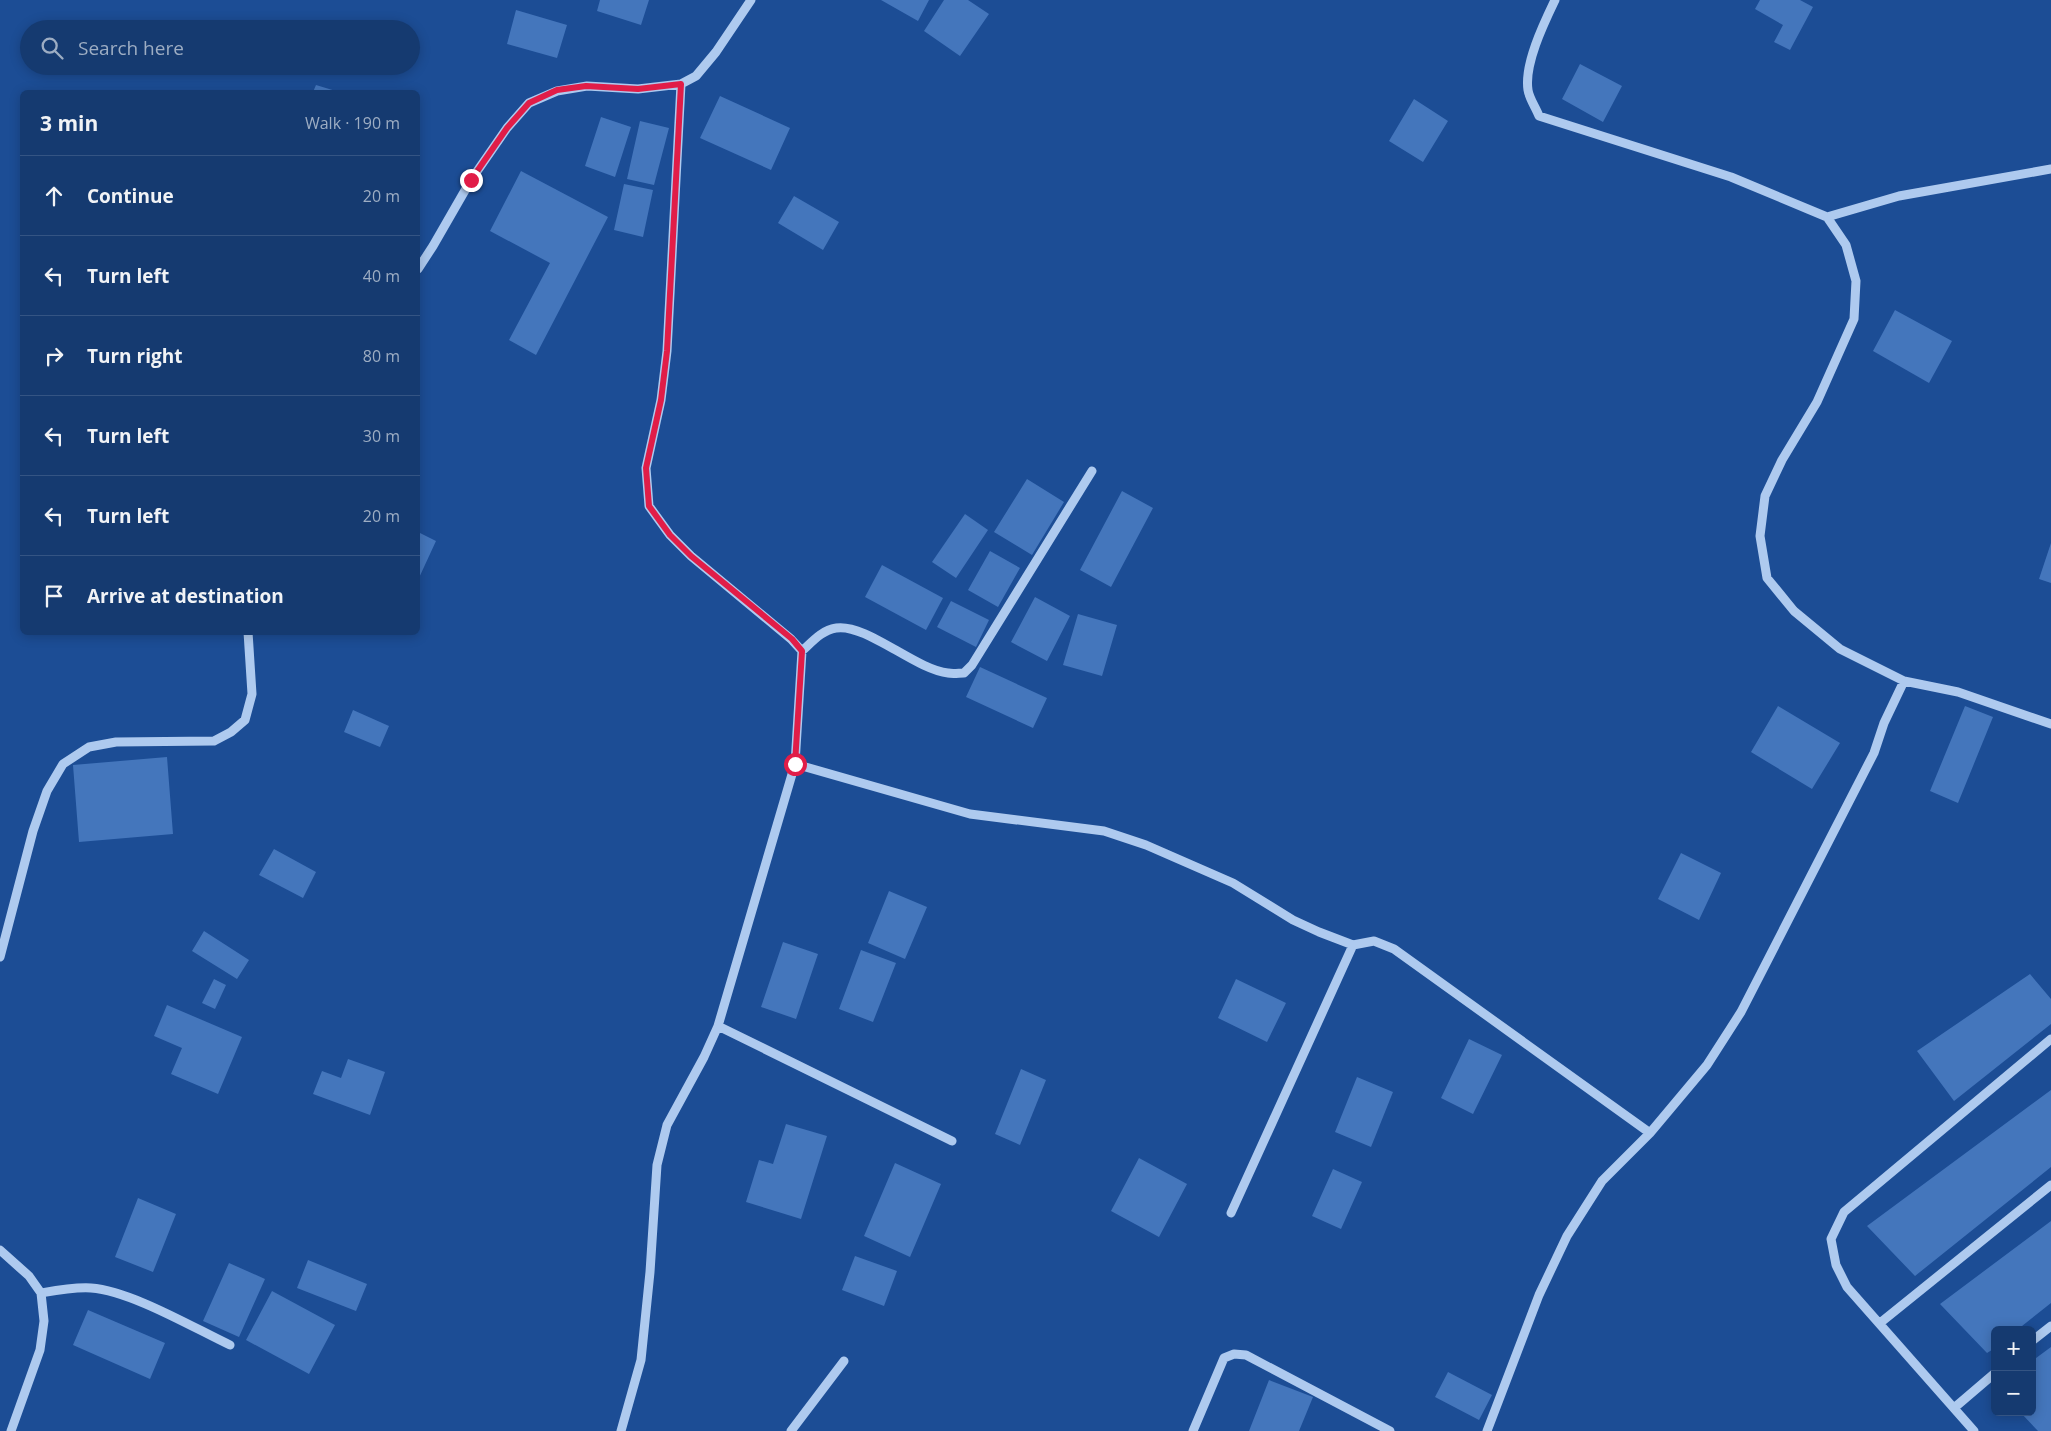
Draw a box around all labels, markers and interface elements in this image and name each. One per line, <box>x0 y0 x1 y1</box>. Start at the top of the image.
search box <box>20 20 420 75</box>
icon: search <box>38 34 66 62</box>
text: Search here <box>78 35 184 61</box>
text: 3 min <box>40 109 98 137</box>
text: Walk · 190 m <box>305 112 400 134</box>
route end <box>460 169 483 192</box>
icon: ahead <box>40 182 68 210</box>
text: Continue <box>87 183 174 209</box>
text: 20 m <box>363 185 400 207</box>
icon: left <box>40 262 68 290</box>
text: Turn left <box>87 263 169 289</box>
text: 40 m <box>363 265 400 287</box>
icon: right <box>40 342 68 370</box>
text: Turn right <box>87 343 182 369</box>
text: 80 m <box>363 345 400 367</box>
icon: left <box>40 422 68 450</box>
text: Turn left <box>87 423 169 449</box>
text: 30 m <box>363 425 400 447</box>
icon: left <box>40 502 68 530</box>
text: Turn left <box>87 503 169 529</box>
text: 20 m <box>363 505 400 527</box>
icon: arrive <box>40 582 68 610</box>
text: Arrive at destination <box>87 583 284 609</box>
route start <box>784 753 807 776</box>
map controls <box>1991 1326 2036 1416</box>
button: + <box>1991 1326 2036 1371</box>
button: − <box>1991 1371 2036 1416</box>

